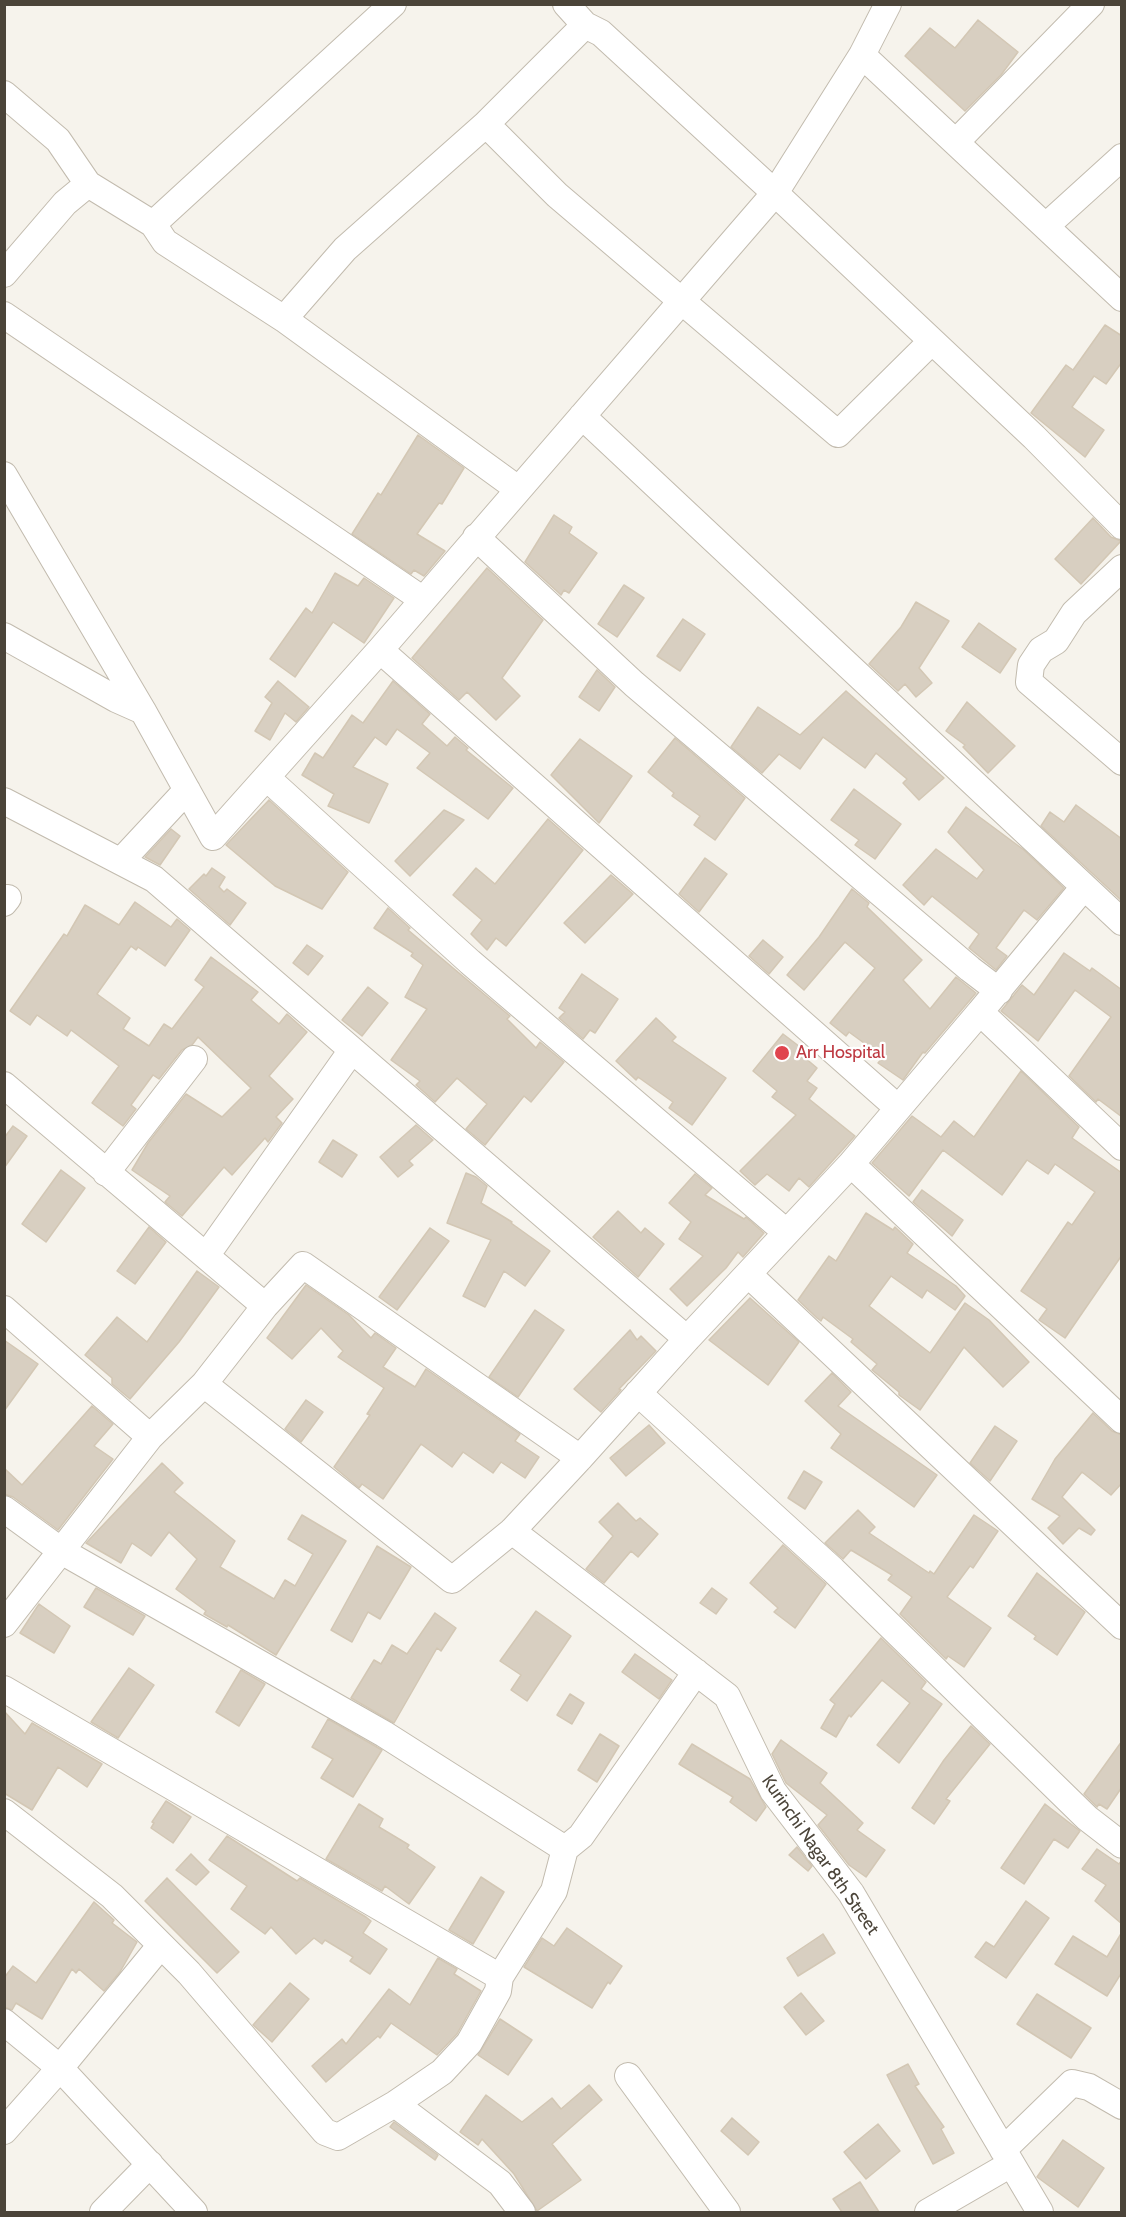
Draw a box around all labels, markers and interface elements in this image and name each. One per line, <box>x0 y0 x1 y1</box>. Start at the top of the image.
place label: Arr Hospital <box>796 1042 885 1064</box>
marker: Arr Hospital <box>773 1044 791 1062</box>
street label: Kurinchi Nagar 8th Street <box>757 1771 883 1939</box>

